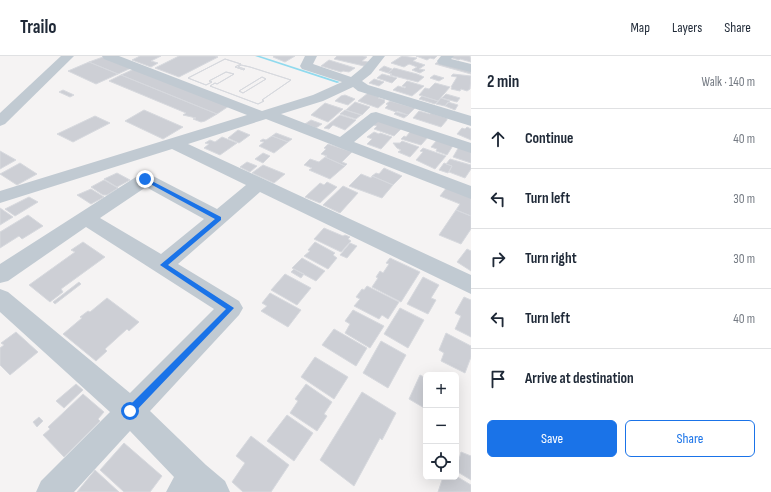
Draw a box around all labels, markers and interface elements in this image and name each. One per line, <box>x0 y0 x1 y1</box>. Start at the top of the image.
text: Trailo <box>20 16 57 39</box>
text: Map <box>630 19 650 36</box>
text: Layers <box>672 19 702 36</box>
text: Share <box>724 19 751 36</box>
text: 2 min <box>487 72 519 92</box>
text: Walk · 140 m <box>702 74 755 90</box>
icon: ahead <box>487 128 509 150</box>
text: Continue <box>525 129 574 148</box>
text: 40 m <box>733 131 755 147</box>
route end <box>136 170 154 188</box>
icon: left <box>487 188 509 210</box>
text: Turn left <box>525 189 570 208</box>
text: 30 m <box>733 191 755 207</box>
icon: right <box>487 248 509 270</box>
text: Turn right <box>525 249 577 268</box>
text: 30 m <box>733 251 755 267</box>
icon: left <box>487 308 509 330</box>
text: Turn left <box>525 309 570 328</box>
text: 40 m <box>733 311 755 327</box>
icon: arrive <box>487 368 509 390</box>
text: Arrive at destination <box>525 369 634 388</box>
map controls <box>423 372 459 480</box>
button: + <box>423 372 459 408</box>
route start <box>121 402 139 420</box>
button: − <box>423 408 459 444</box>
button: Save <box>487 420 617 457</box>
button: Share <box>625 420 755 457</box>
button: locate <box>423 444 459 480</box>

